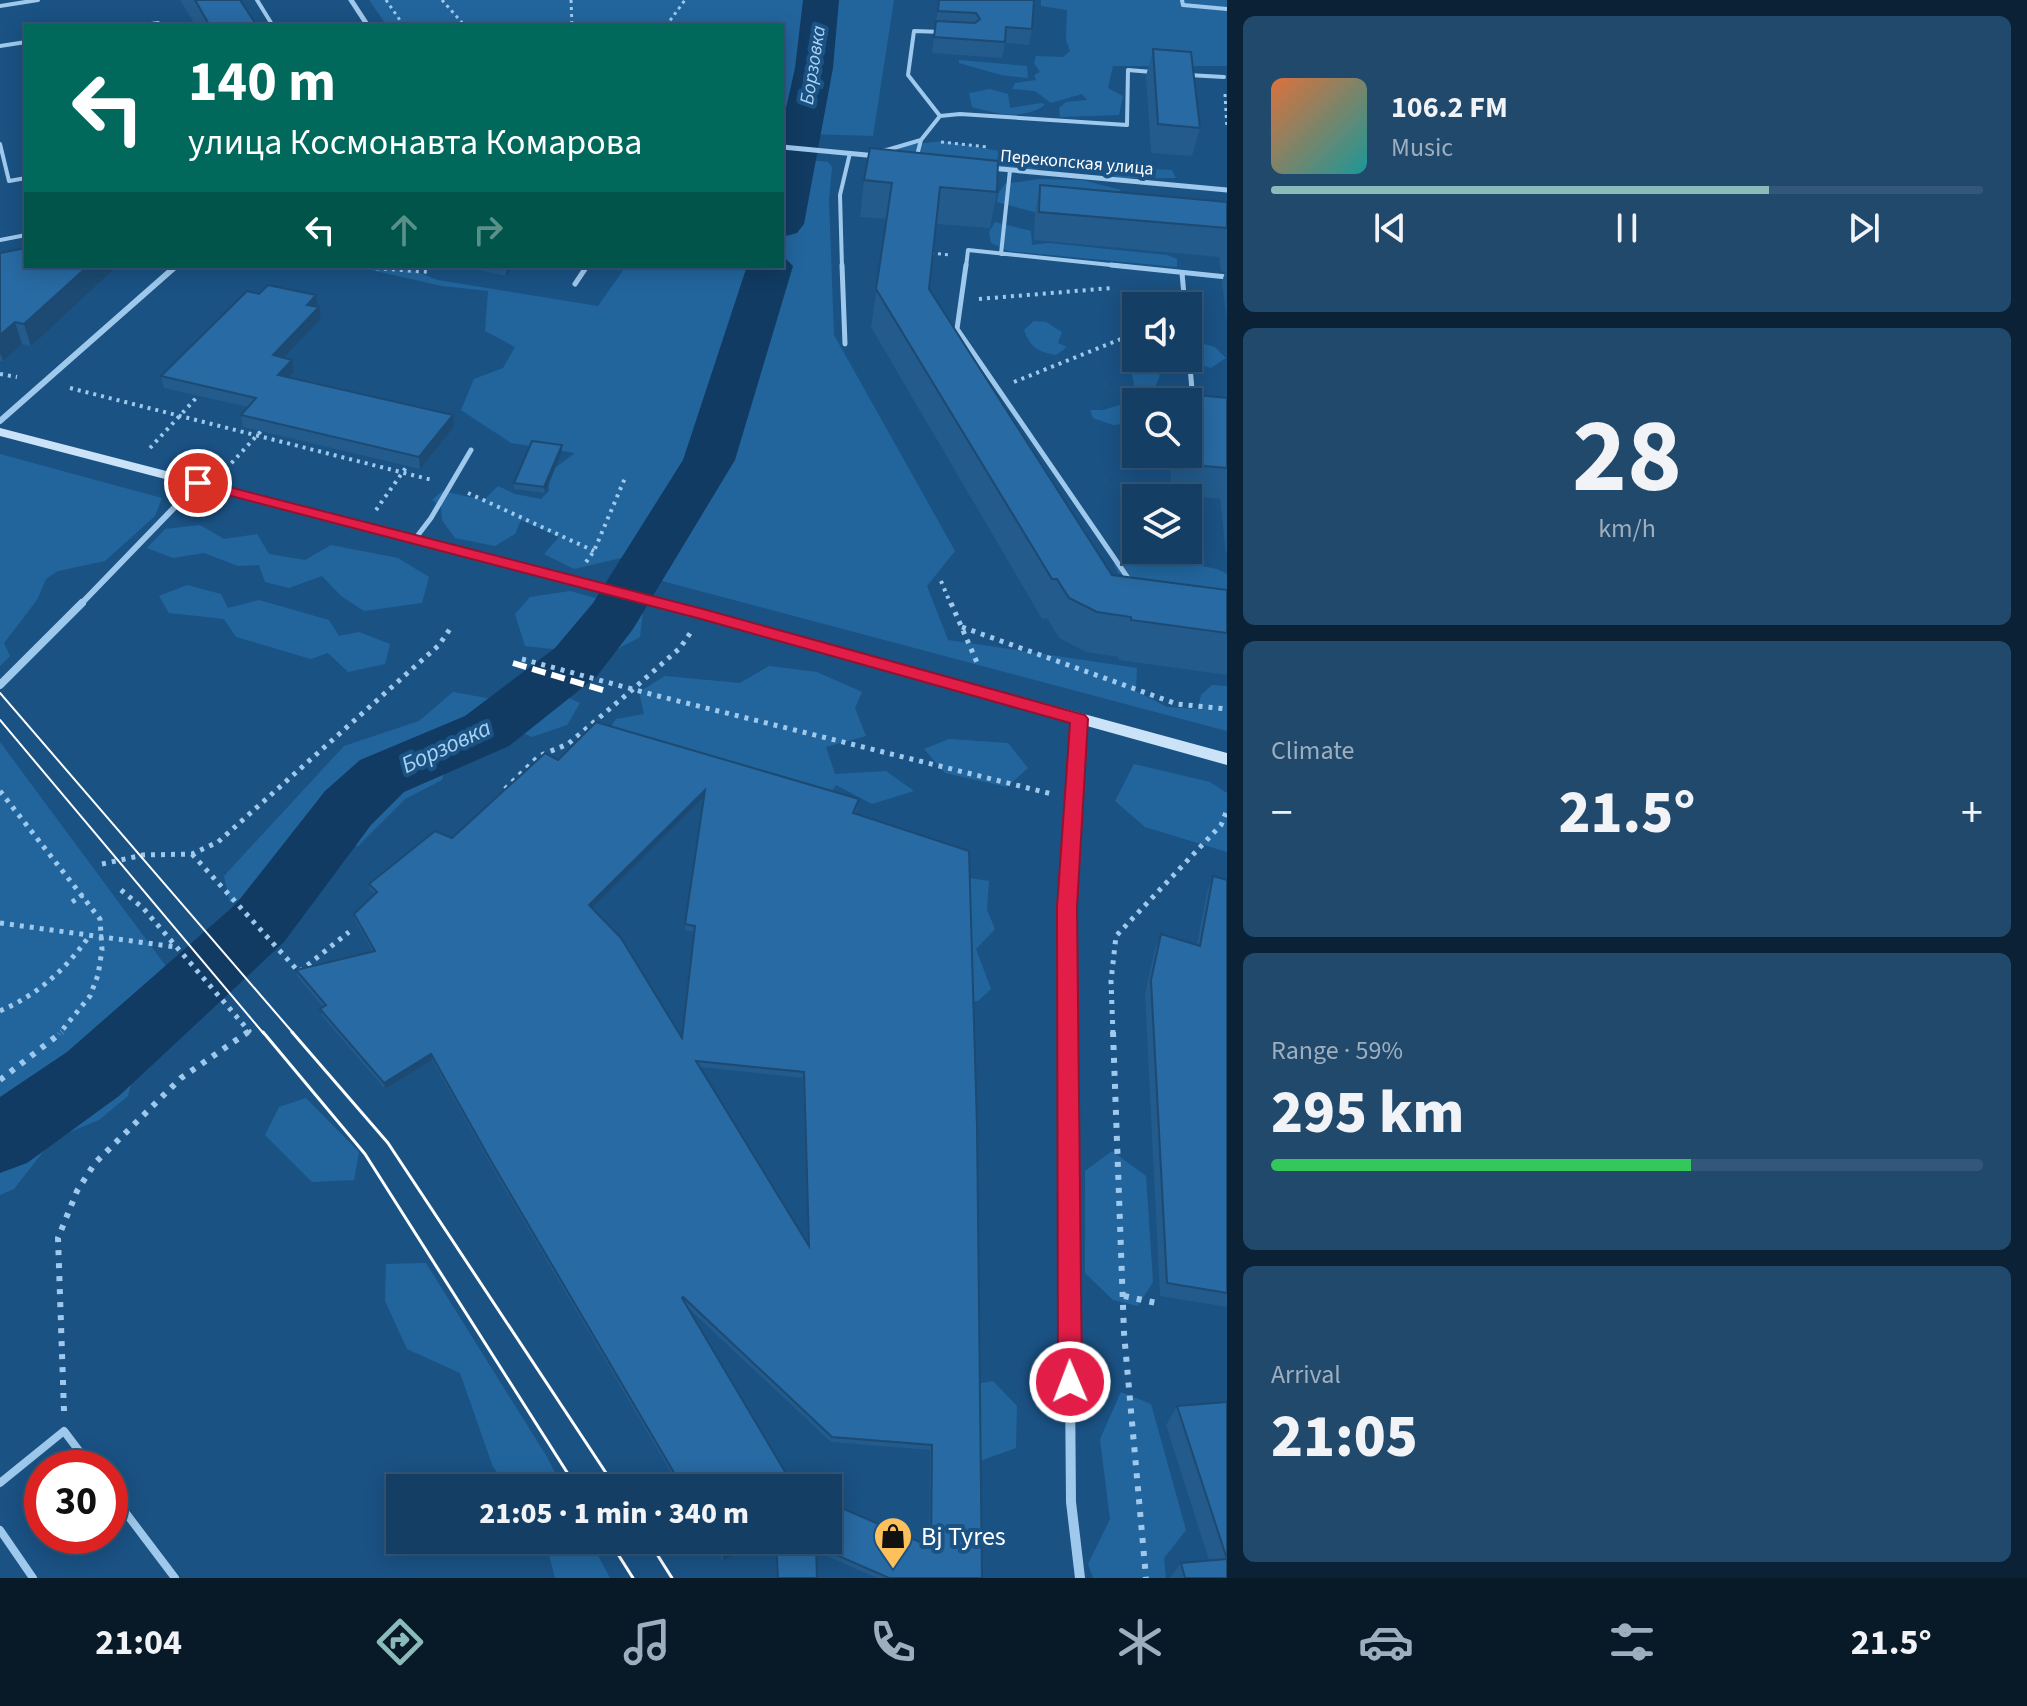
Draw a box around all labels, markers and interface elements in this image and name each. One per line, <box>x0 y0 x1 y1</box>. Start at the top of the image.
water label: Борзовка <box>793 23 833 107</box>
text: 140 m <box>188 43 336 122</box>
icon: left <box>56 56 160 160</box>
text: 106.2 FM <box>1391 86 1508 129</box>
text: улица Космонавта Комарова <box>188 117 642 168</box>
text: Music <box>1391 129 1453 166</box>
street label: Перекопская улица <box>999 143 1155 182</box>
icon: previous <box>1368 206 1412 250</box>
icon: pause <box>1605 206 1649 250</box>
icon: next <box>1842 206 1886 250</box>
icon: left <box>298 208 342 252</box>
icon: ahead <box>382 208 426 252</box>
icon: right <box>466 208 510 252</box>
map controls <box>1122 292 1202 564</box>
button: sound <box>1122 292 1202 372</box>
text: 28 <box>1572 384 1682 532</box>
button: search <box>1122 388 1202 468</box>
pin <box>164 449 232 517</box>
icon: arrive <box>176 461 220 505</box>
button: layers <box>1122 484 1202 564</box>
text: km/h <box>1598 510 1656 547</box>
water label: Борзовка <box>395 710 497 783</box>
text: Climate <box>1271 732 1355 769</box>
text: 21.5° <box>1559 771 1695 856</box>
text: − <box>1271 782 1293 845</box>
text: + <box>1961 782 1983 845</box>
text: Range · 59% <box>1271 1032 1403 1069</box>
text: 295 km <box>1271 1071 1464 1156</box>
position arrow <box>1028 1340 1112 1424</box>
text: Arrival <box>1271 1356 1341 1393</box>
text: 21:05 <box>1271 1395 1418 1480</box>
speed limit sign: 30 <box>24 1450 128 1554</box>
text: 21:05 · 1 min · 340 m <box>479 1492 749 1535</box>
shop icon: Bj Tyres <box>872 1515 914 1570</box>
place label: Bj Tyres <box>921 1518 1006 1555</box>
icon: directions <box>372 1614 428 1670</box>
icon: music <box>619 1614 675 1670</box>
icon: phone <box>865 1614 921 1670</box>
icon: climate <box>1112 1614 1168 1670</box>
icon: car <box>1358 1614 1414 1670</box>
icon: filters <box>1604 1614 1660 1670</box>
text: 21:04 <box>95 1617 182 1668</box>
text: 21.5° <box>1851 1617 1932 1668</box>

